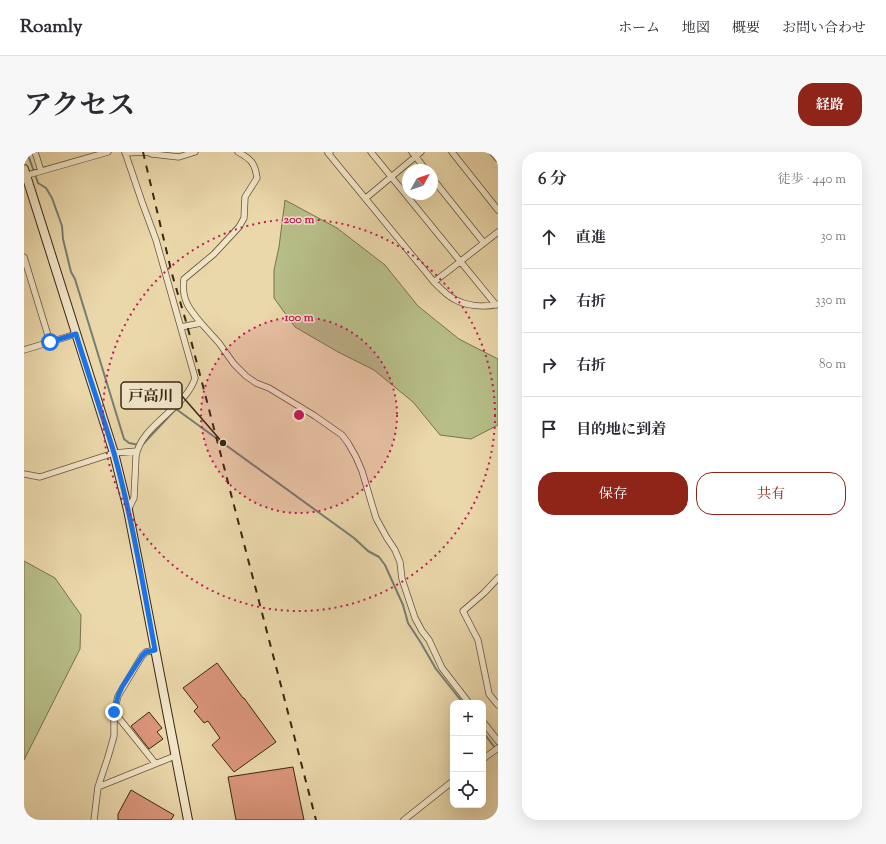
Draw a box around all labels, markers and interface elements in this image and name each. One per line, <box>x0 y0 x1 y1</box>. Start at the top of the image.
text: Roamly <box>20 14 83 41</box>
text: ホーム <box>618 19 660 39</box>
text: 地図 <box>682 19 710 39</box>
text: 概要 <box>732 19 760 39</box>
text: お問い合わせ <box>782 19 866 39</box>
button: 経路 <box>798 83 862 126</box>
text: アクセス <box>24 87 135 127</box>
north arrow <box>402 164 438 200</box>
text: 6 分 <box>538 168 567 192</box>
text: 徒歩 · 440 m <box>778 171 846 189</box>
text: 200 m <box>284 211 314 229</box>
icon: ahead <box>538 226 560 248</box>
text: 直進 <box>576 228 606 249</box>
text: 30 m <box>820 228 846 246</box>
icon: right <box>538 290 560 312</box>
text: 右折 <box>576 292 606 313</box>
text: 330 m <box>815 292 846 310</box>
text: 100 m <box>283 309 314 327</box>
route start <box>41 333 59 351</box>
icon: right <box>538 354 560 376</box>
text: 右折 <box>576 356 606 377</box>
text: 80 m <box>819 356 846 374</box>
callout: 戸高川 <box>121 382 182 409</box>
text: 戸高川 <box>128 387 174 408</box>
centre of rings <box>292 408 306 422</box>
icon: arrive <box>538 418 560 440</box>
text: 目的地に到着 <box>576 420 666 441</box>
button: 保存 <box>538 472 688 515</box>
button: 共有 <box>696 472 846 515</box>
map controls <box>450 700 486 808</box>
button: + <box>450 700 486 736</box>
route end <box>105 703 123 721</box>
button: − <box>450 736 486 772</box>
button: locate <box>450 772 486 808</box>

